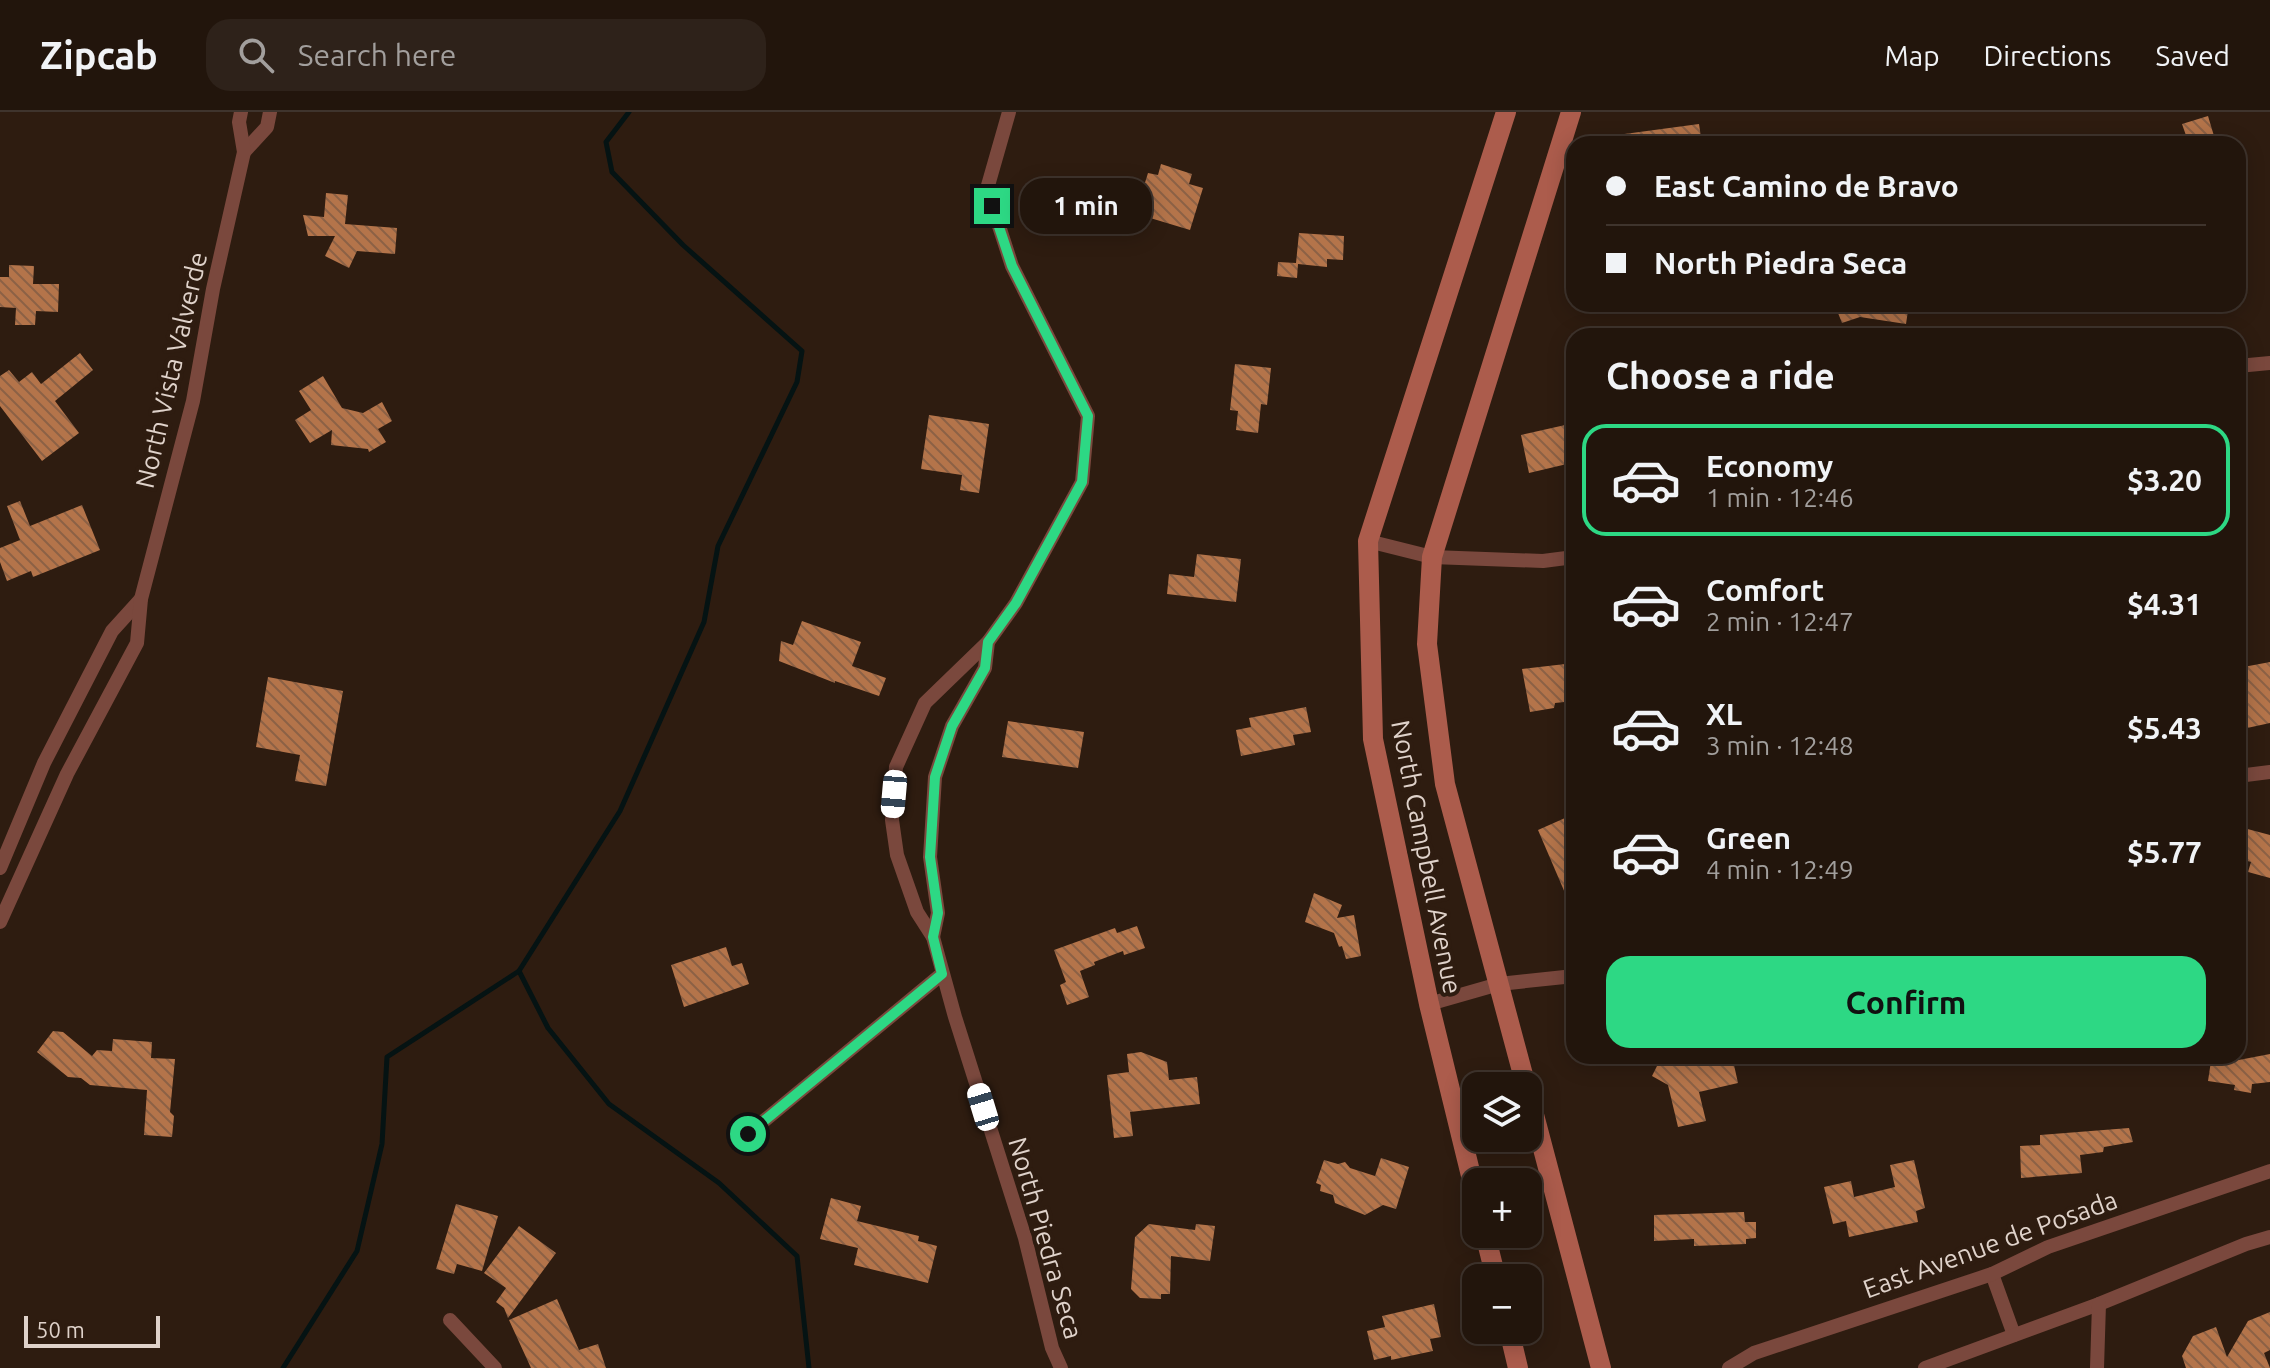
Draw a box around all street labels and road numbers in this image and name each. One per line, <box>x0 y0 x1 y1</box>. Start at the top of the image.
street label: North Vista Valverde <box>130 249 212 491</box>
street label: North Campbell Avenue <box>1386 718 1468 996</box>
street label: North Piedra Seca <box>1003 1134 1089 1342</box>
street label: East Avenue de Posada <box>1859 1185 2121 1303</box>

